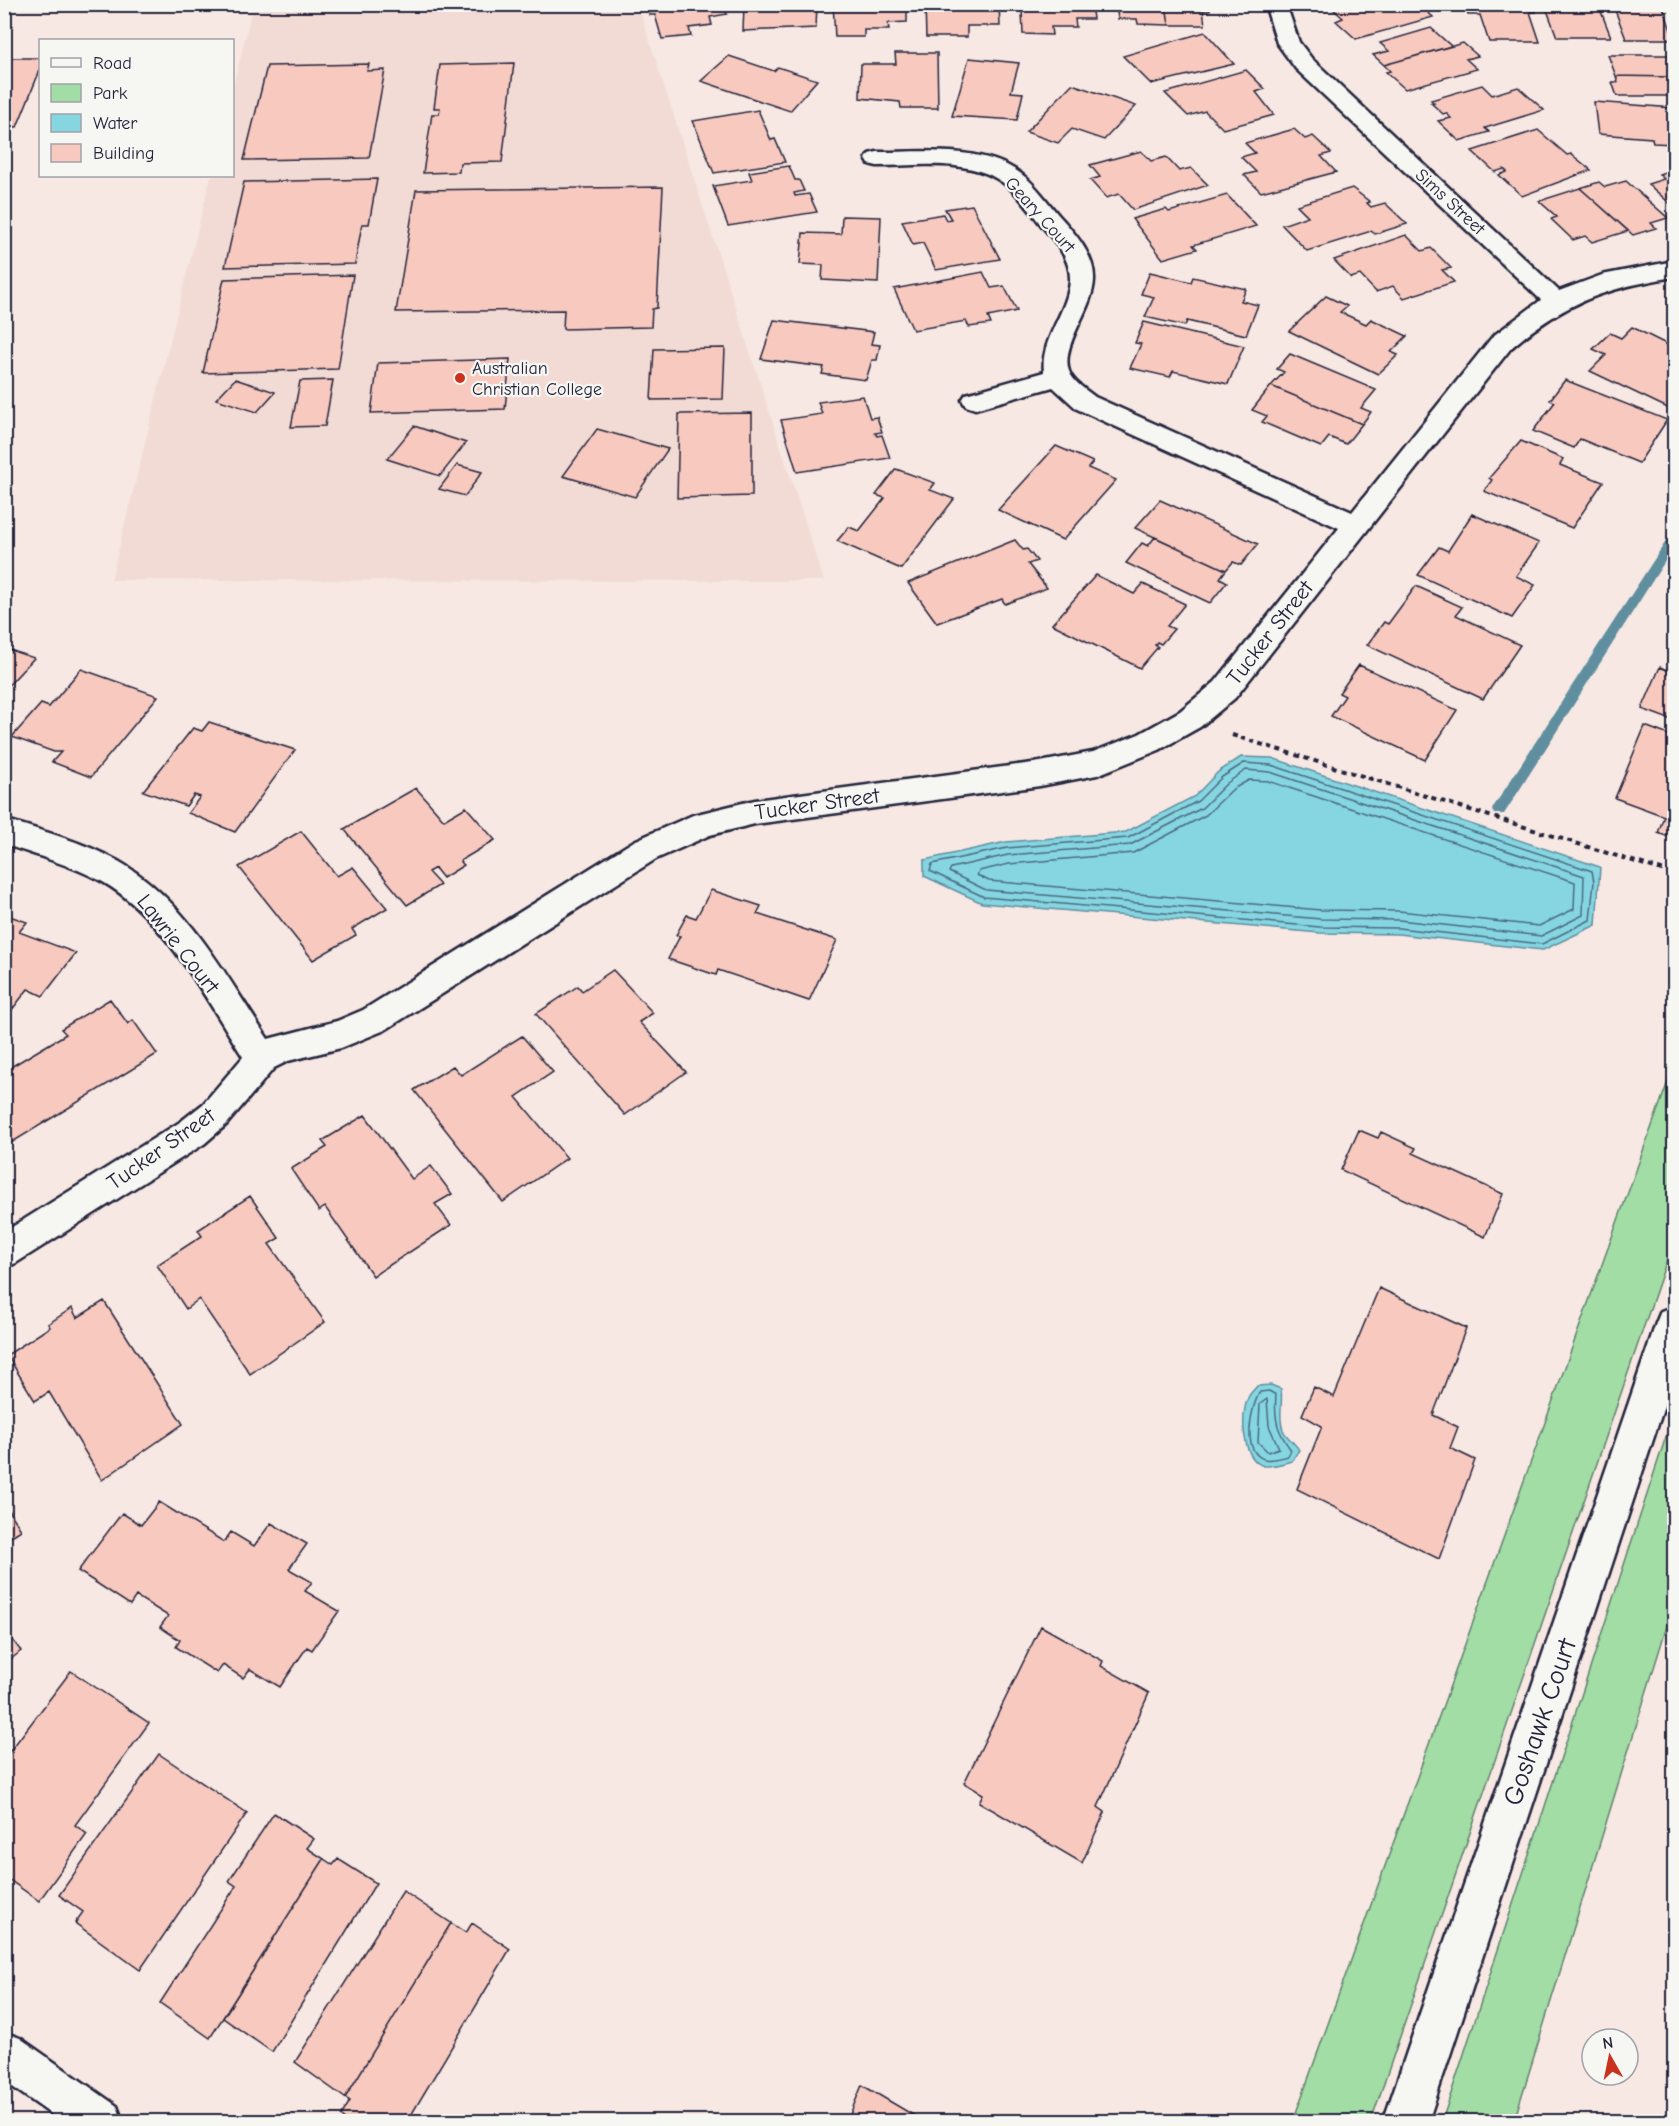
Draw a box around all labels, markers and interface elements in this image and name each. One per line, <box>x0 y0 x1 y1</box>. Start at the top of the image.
legend <box>39 39 234 177</box>
text: Road <box>93 53 132 74</box>
text: Park <box>93 83 128 104</box>
text: Water <box>93 113 138 134</box>
text: Building <box>93 143 155 164</box>
street label: Sims Street <box>1411 164 1490 240</box>
street label: Geary Court <box>1001 173 1080 258</box>
place label: Australian Christian College <box>472 358 602 400</box>
marker: Australian Christian College <box>453 371 467 385</box>
street label: Tucker Street <box>1221 575 1319 691</box>
street label: Tucker Street <box>753 782 882 826</box>
street label: Lawrie Court <box>131 889 225 999</box>
street label: Tucker Street <box>102 1102 221 1196</box>
street label: Goshawk Court <box>1497 1633 1583 1809</box>
north arrow <box>1580 2027 1640 2087</box>
text: N <box>1601 2033 1614 2053</box>

